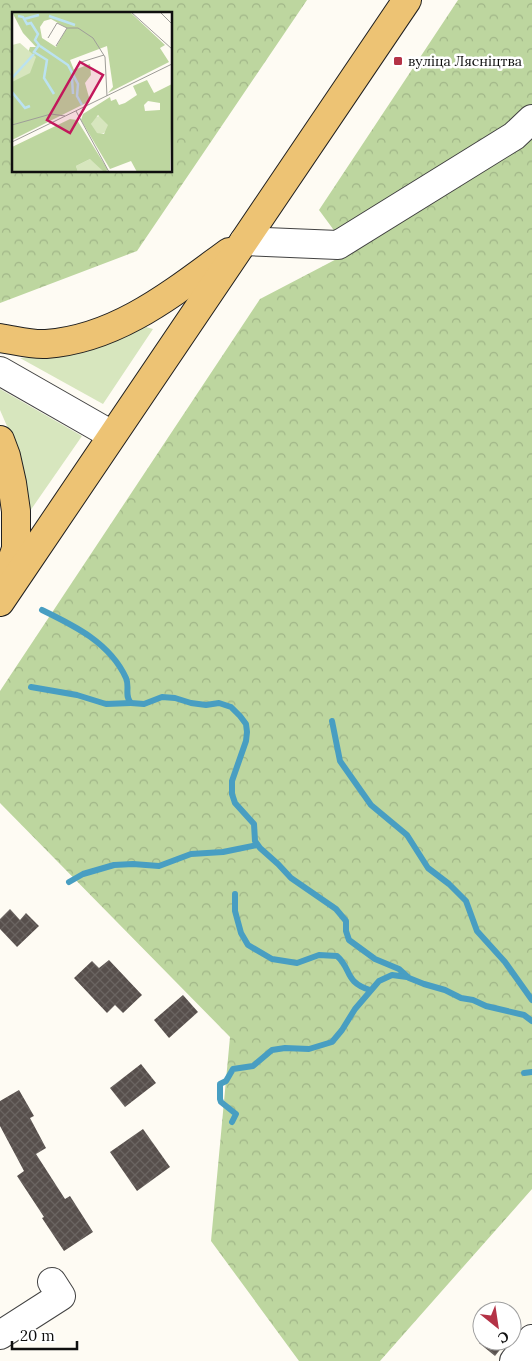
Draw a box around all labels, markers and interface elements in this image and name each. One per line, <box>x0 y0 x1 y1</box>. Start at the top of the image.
inset map <box>12 12 172 172</box>
place label: вуліца Лясніцтва <box>408 52 522 70</box>
marker: вуліца Лясніцтва <box>392 55 404 67</box>
north arrow <box>472 1301 522 1351</box>
scale bar <box>12 1318 78 1350</box>
text: 20 m <box>20 1326 55 1345</box>
text: С <box>495 1327 512 1348</box>

